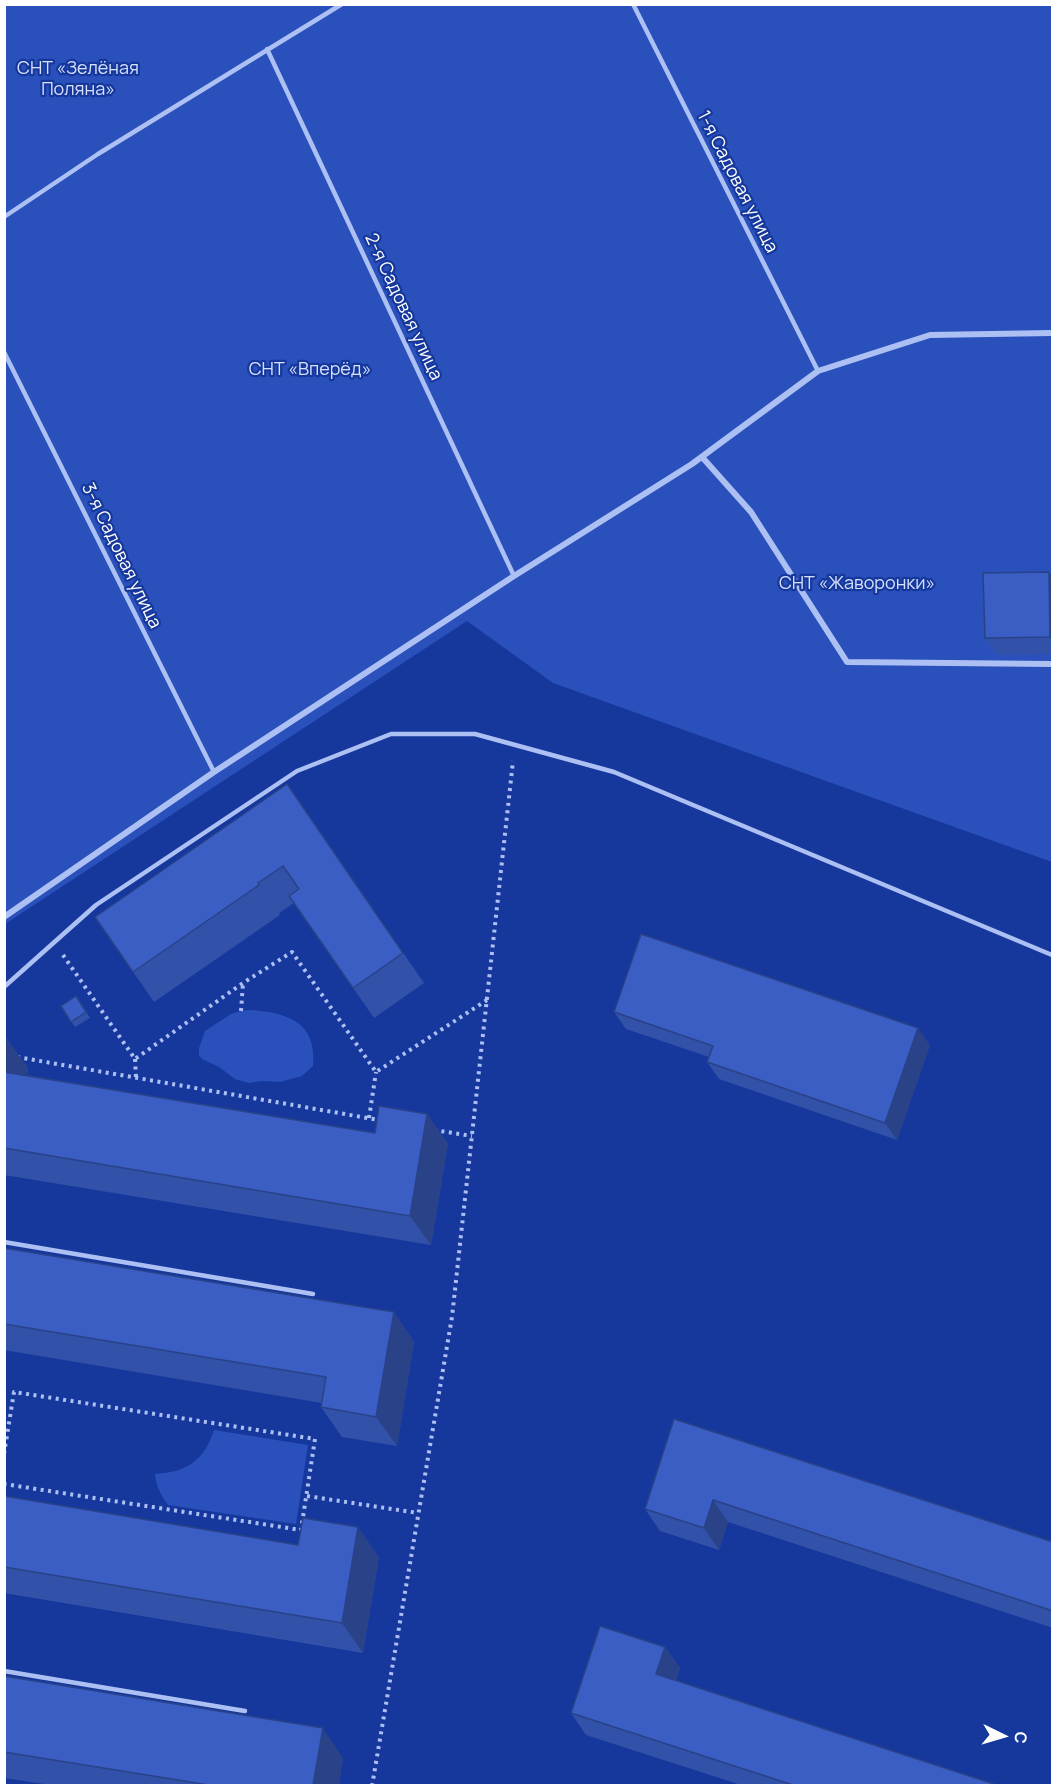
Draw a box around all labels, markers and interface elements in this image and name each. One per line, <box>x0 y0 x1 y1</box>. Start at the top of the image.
park label: СНТ «Зелёная Поляна» <box>17 58 139 100</box>
street label: 1-я Садовая улица <box>692 107 782 257</box>
street label: 2-я Садовая улица <box>359 230 447 384</box>
park label: СНТ «Вперёд» <box>249 359 371 381</box>
street label: 3-я Садовая улица <box>76 480 166 632</box>
park label: СНТ «Жаворонки» <box>779 573 935 595</box>
north arrow <box>973 1706 1033 1766</box>
text: С <box>1009 1731 1032 1744</box>

